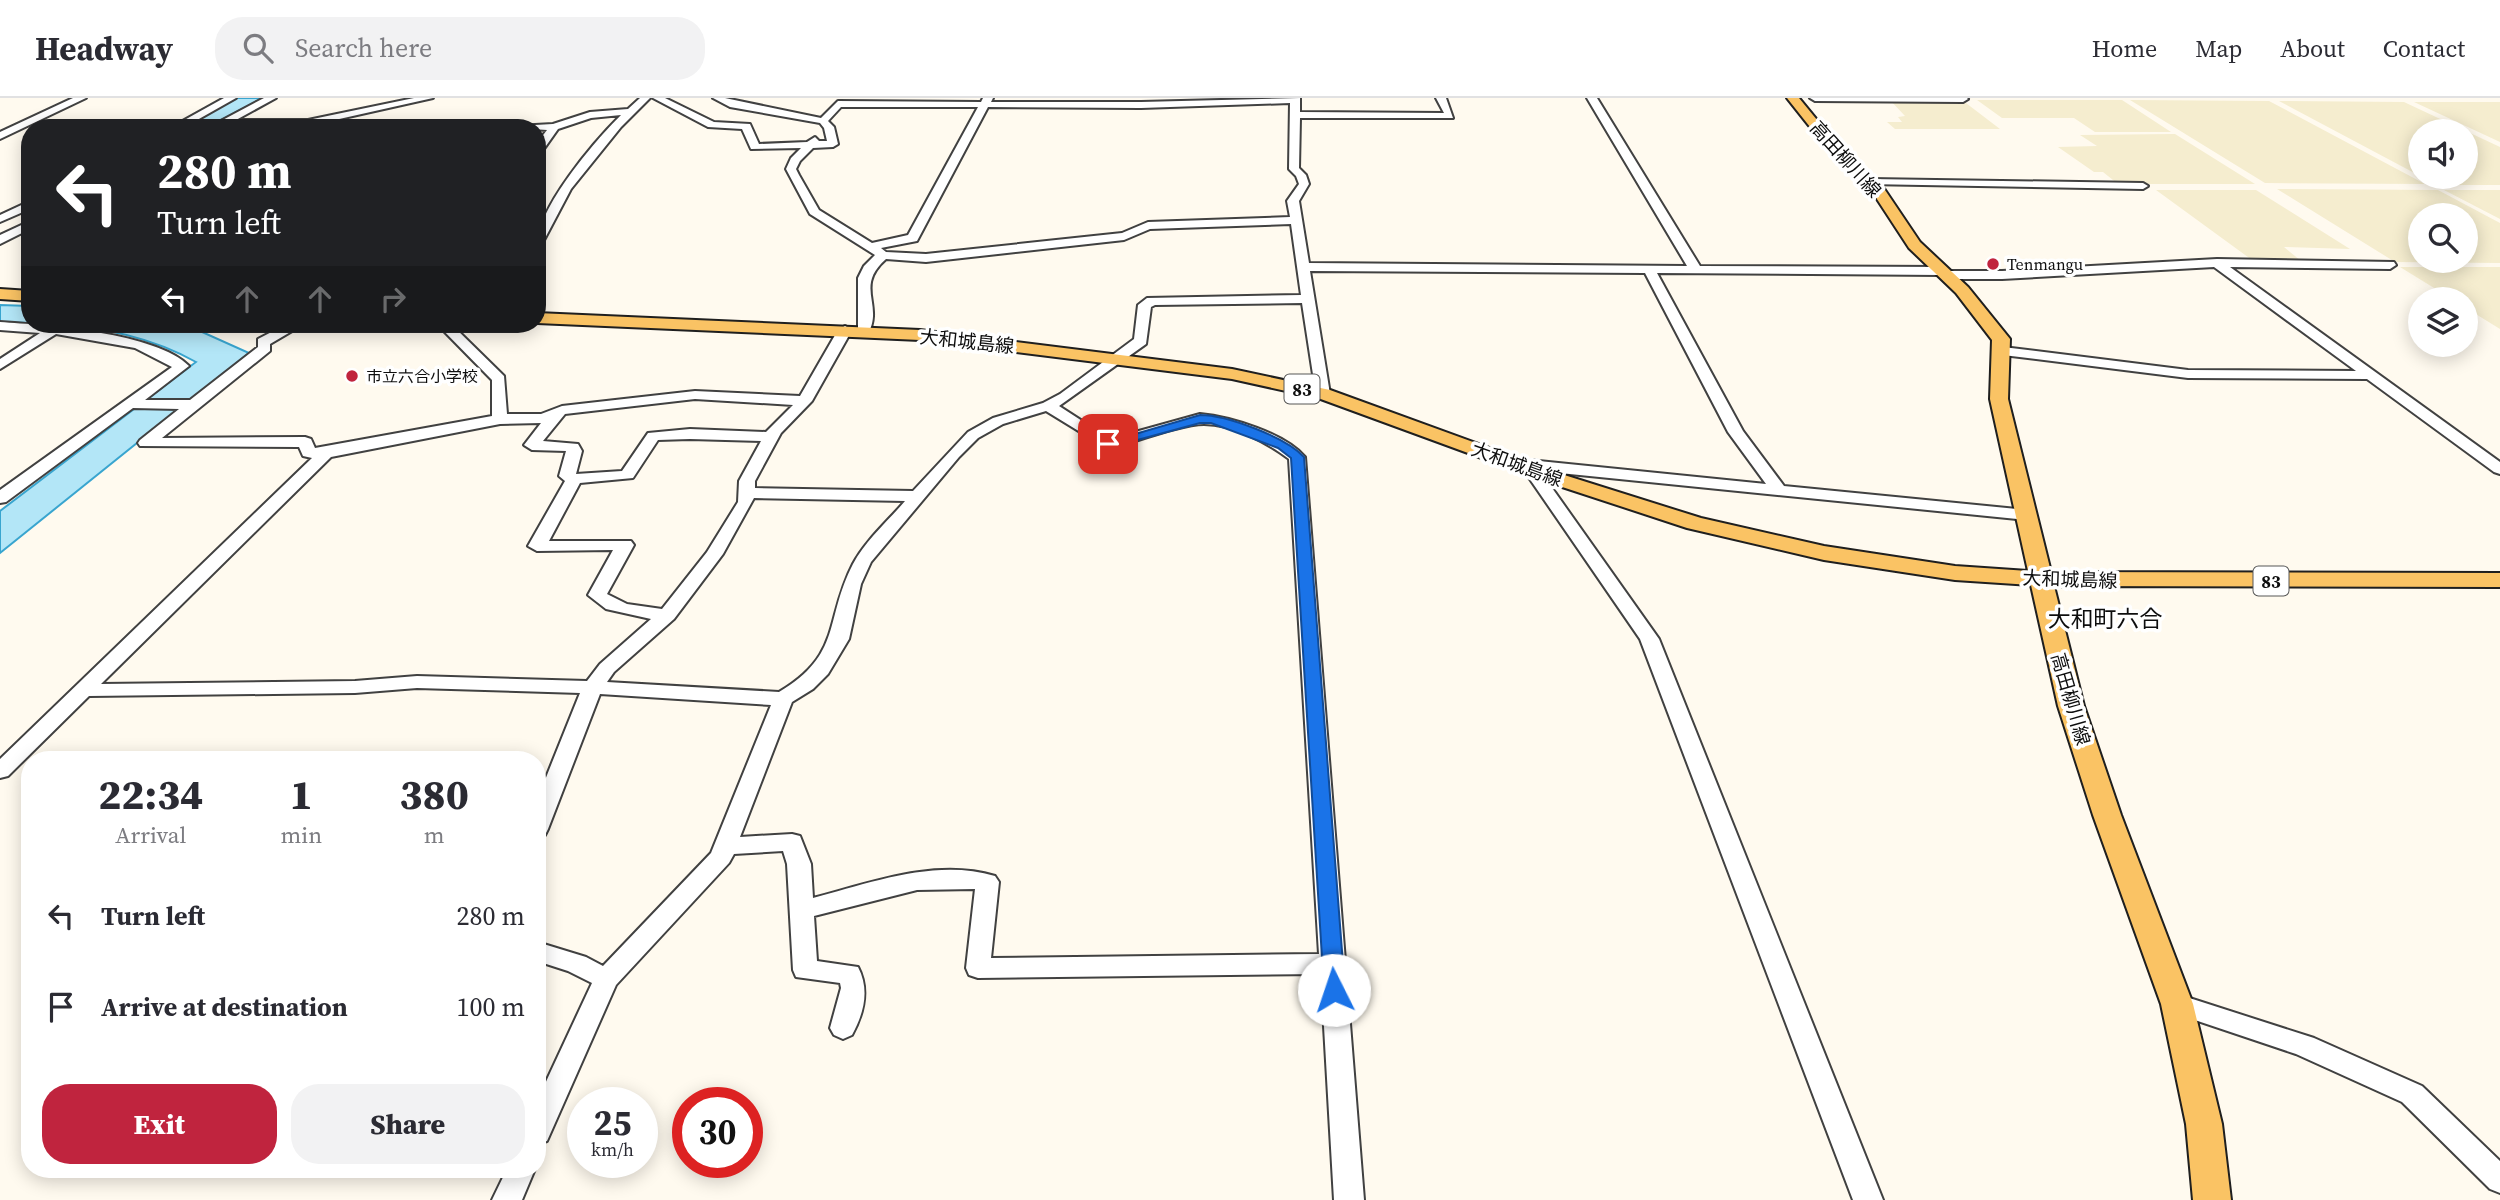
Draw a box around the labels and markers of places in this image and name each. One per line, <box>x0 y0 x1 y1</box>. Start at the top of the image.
place label: Tenmangu <box>2007 253 2083 275</box>
marker: Tenmangu <box>1985 256 2001 272</box>
place label: 市立六合小学校 <box>366 365 478 387</box>
marker: 市立六合小学校 <box>344 368 360 384</box>
pin <box>1078 414 1138 474</box>

